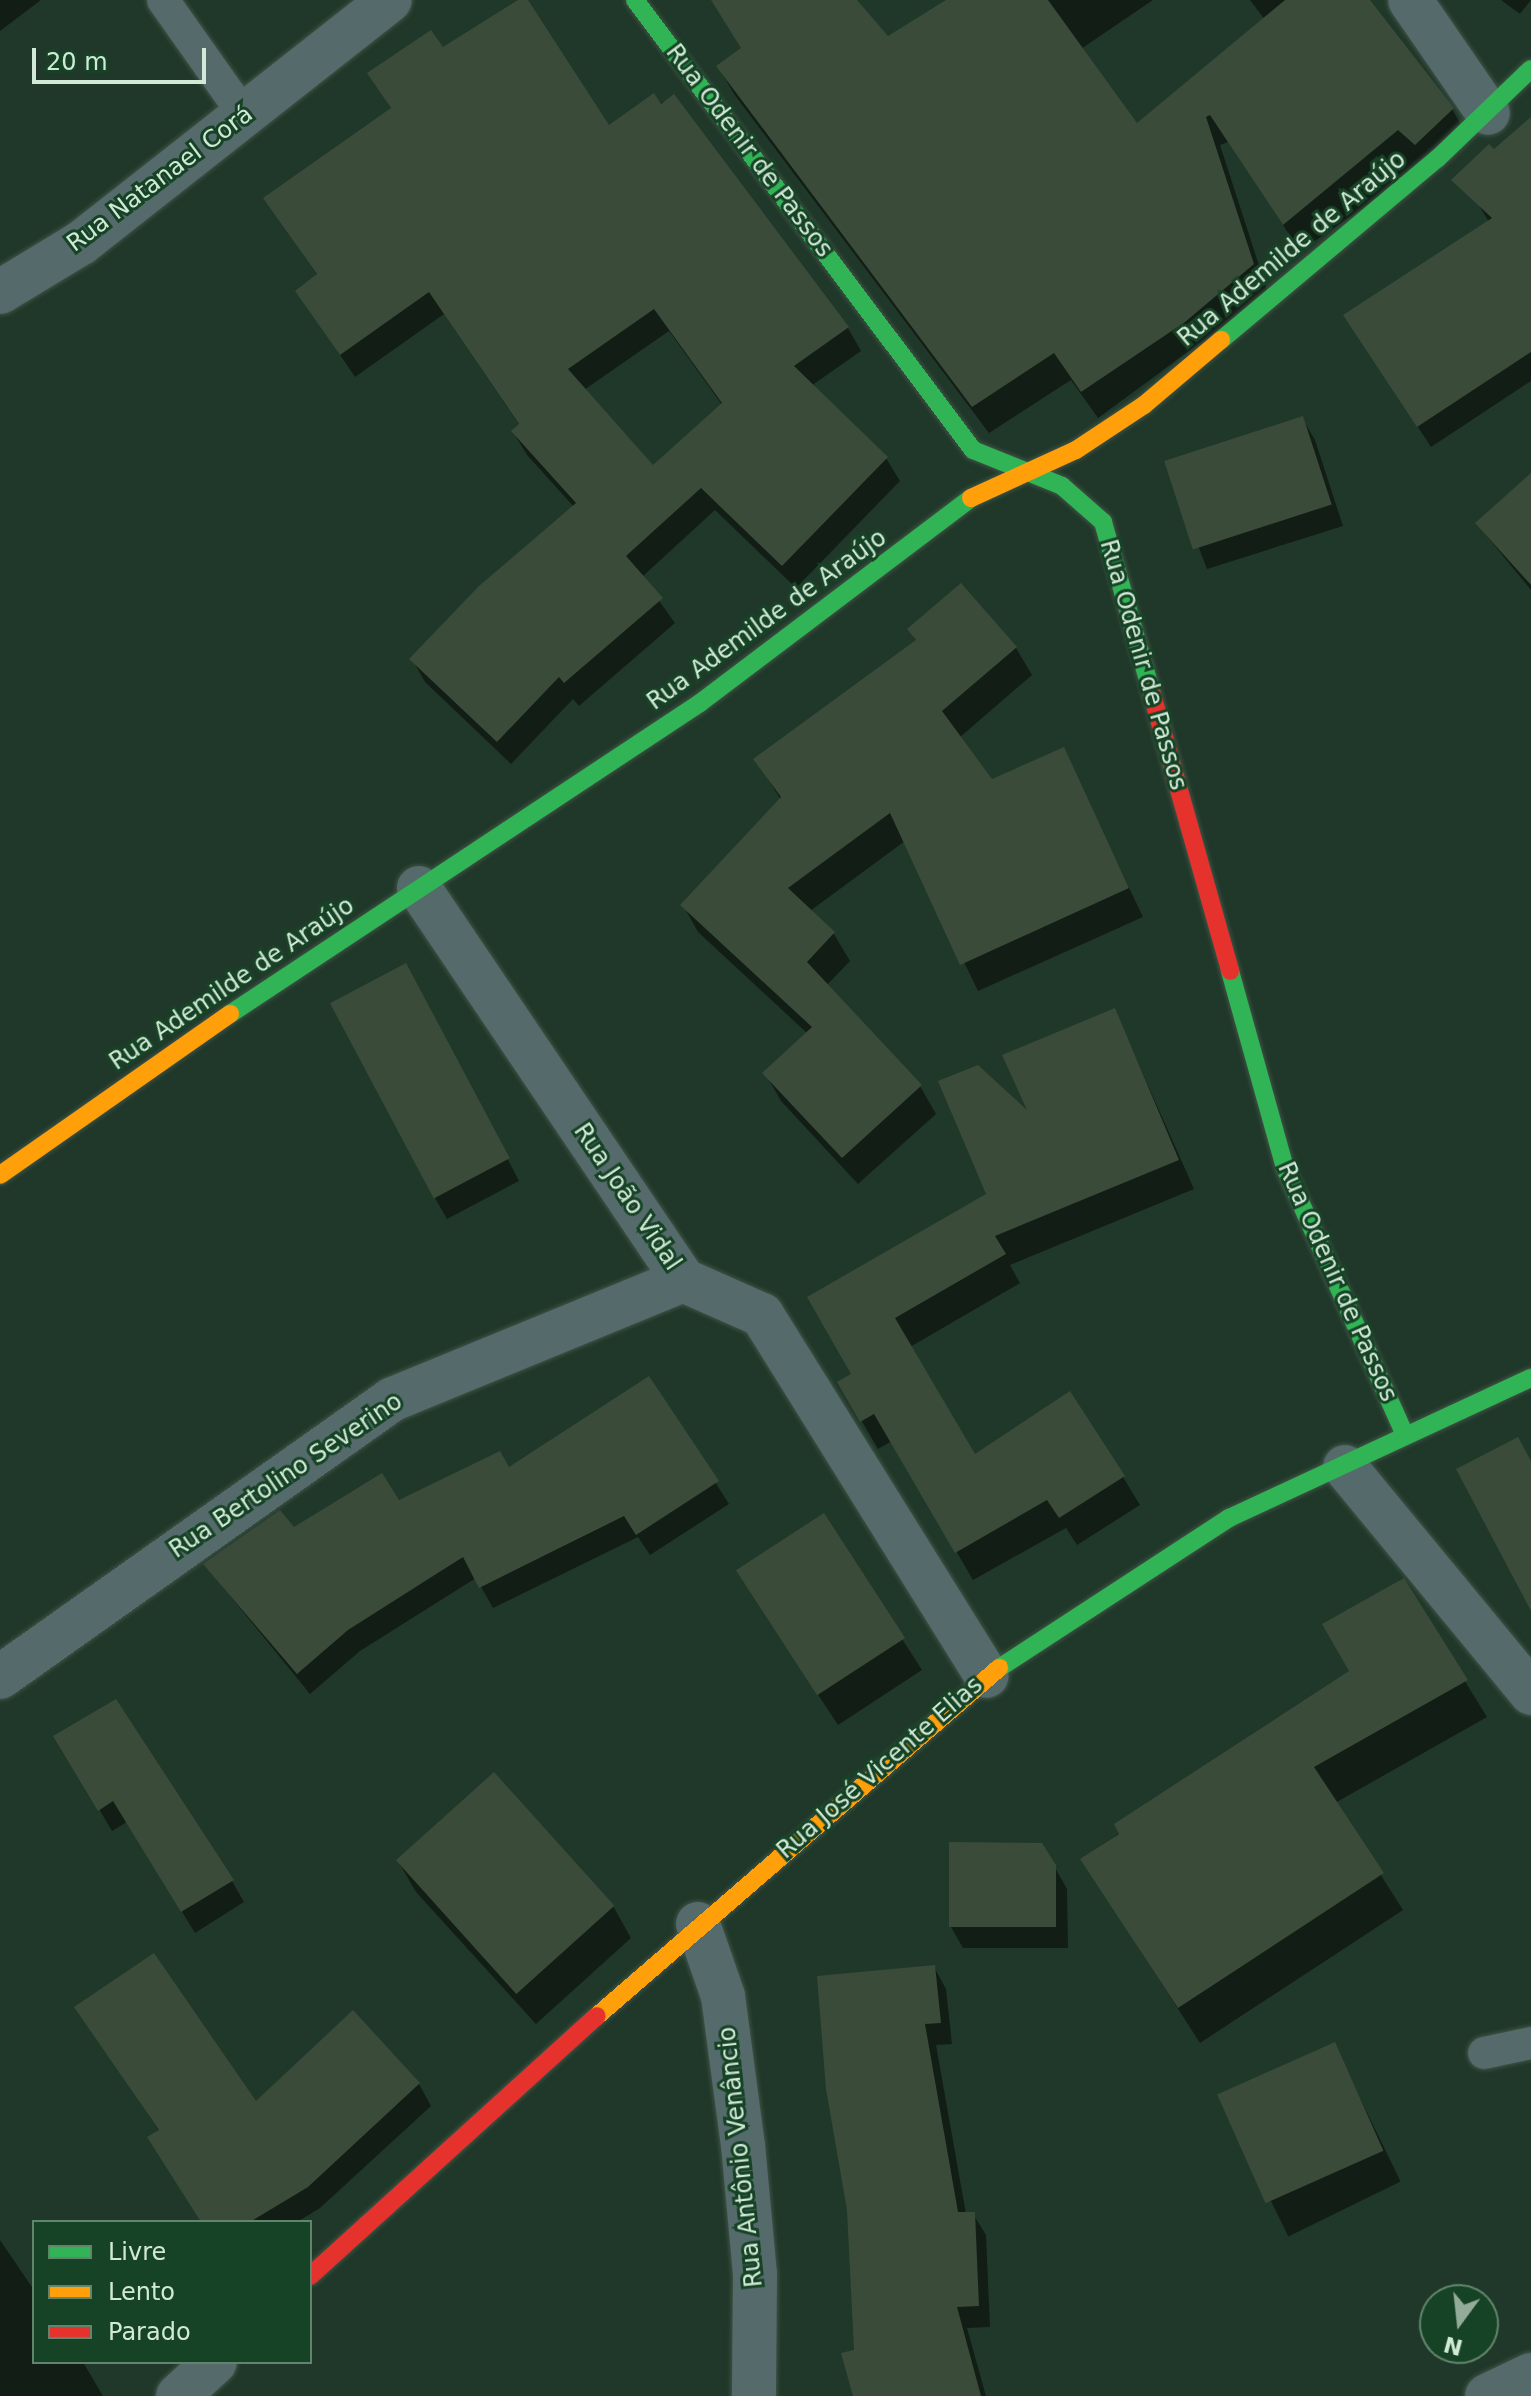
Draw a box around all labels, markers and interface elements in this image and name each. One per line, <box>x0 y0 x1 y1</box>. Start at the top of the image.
scale bar <box>36 32 210 82</box>
street label: Rua Odenir de Passos <box>659 39 839 263</box>
text: 20 m <box>46 48 108 76</box>
street label: Rua Natanael Corá <box>62 100 258 258</box>
street label: Rua Ademilde de Araújo <box>1172 145 1412 353</box>
street label: Rua Ademilde de Araújo <box>642 524 892 716</box>
street label: Rua Odenir de Passos <box>1093 536 1193 794</box>
street label: Rua Ademilde de Araújo <box>104 891 360 1077</box>
street label: Rua João Vidal <box>567 1118 687 1276</box>
street label: Rua Odenir de Passos <box>1271 1158 1403 1406</box>
street label: Rua Bertolino Severino <box>164 1387 408 1565</box>
street label: Rua José Vicente Elias <box>771 1671 989 1865</box>
street label: Rua Antônio Venâncio <box>713 2025 769 2289</box>
legend <box>32 2220 312 2364</box>
text: Livre <box>108 2238 166 2266</box>
text: Lento <box>108 2278 175 2306</box>
north arrow <box>1419 2284 1499 2364</box>
text: Parado <box>108 2318 191 2346</box>
text: N <box>1441 2331 1465 2360</box>

